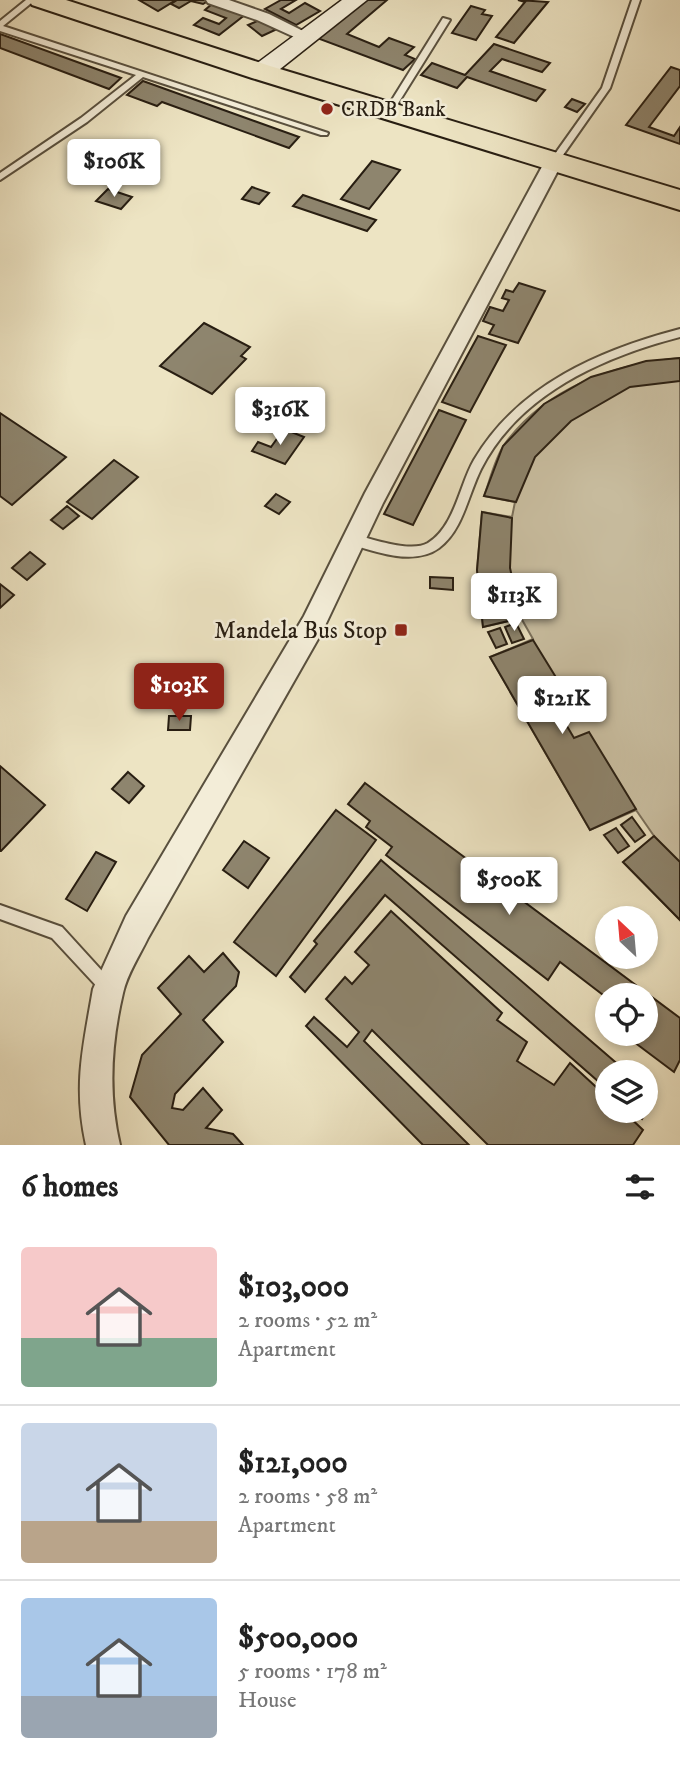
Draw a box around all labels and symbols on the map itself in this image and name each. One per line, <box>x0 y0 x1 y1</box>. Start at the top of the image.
place label: CRDB Bank <box>341 97 446 123</box>
marker: CRDB Bank <box>319 101 335 117</box>
pin: $106K <box>65 140 163 199</box>
pin: $316K <box>231 388 329 447</box>
pin: $113K <box>465 574 563 633</box>
place label: Mandela Bus Stop <box>214 616 387 646</box>
marker: Mandela Bus Stop <box>393 622 409 638</box>
pin: $103K <box>130 664 228 723</box>
pin: $121K <box>513 676 611 736</box>
pin: $500K <box>460 858 558 917</box>
north arrow <box>595 906 658 970</box>

